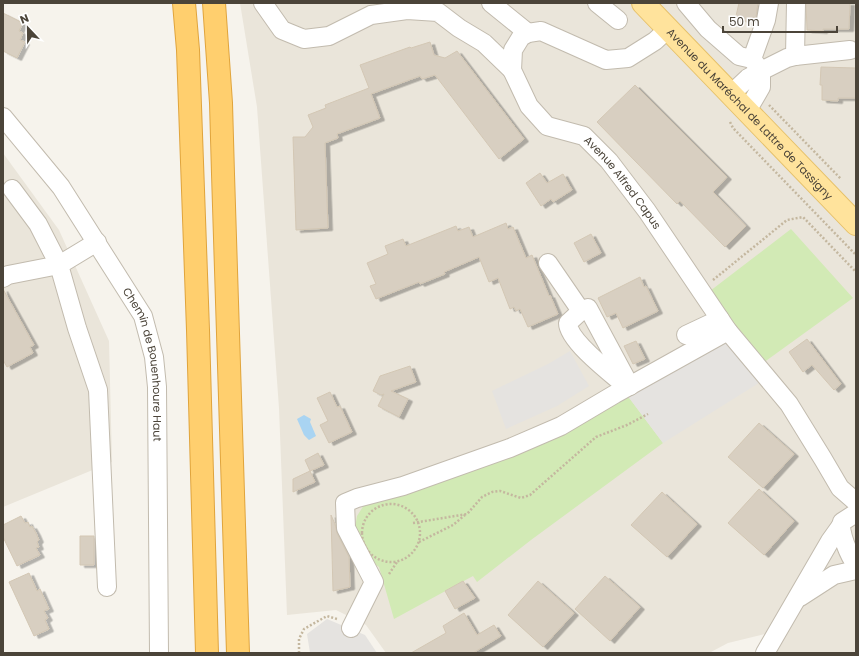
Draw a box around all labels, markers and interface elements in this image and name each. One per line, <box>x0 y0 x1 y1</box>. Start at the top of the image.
north arrow <box>8 8 48 48</box>
scale bar <box>723 8 837 34</box>
text: N <box>17 10 31 28</box>
text: 50 m <box>729 13 760 30</box>
street label: Avenue du Maréchal de Lattre de Tassigny <box>663 24 837 204</box>
street label: Avenue Alfred Capus <box>580 132 665 232</box>
street label: Chemin de Bouenhoure Haut <box>119 284 165 441</box>

